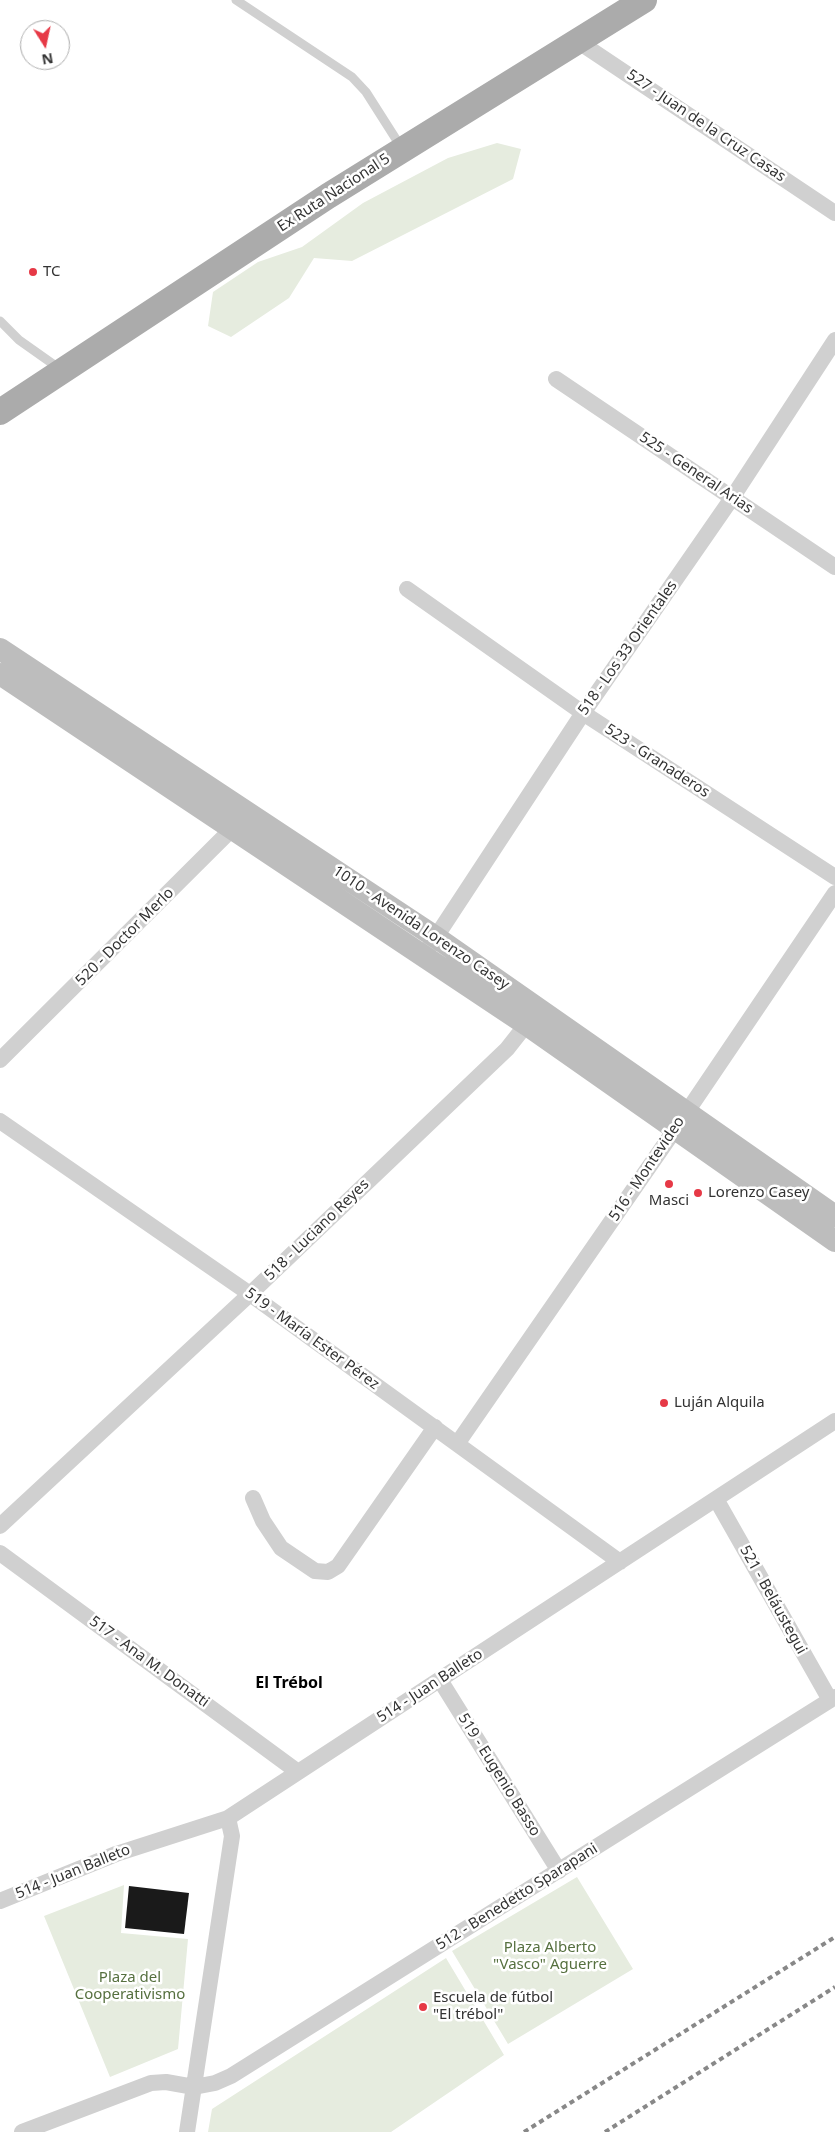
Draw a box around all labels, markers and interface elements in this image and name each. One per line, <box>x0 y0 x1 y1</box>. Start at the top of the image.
north arrow <box>20 20 70 70</box>
text: N <box>40 49 55 70</box>
street label: 527 - Juan de la Cruz Casas <box>623 66 789 186</box>
street label: Ex Ruta Nacional 5 <box>274 150 394 236</box>
place label: TC <box>43 263 61 281</box>
marker: TC <box>27 266 39 278</box>
street label: 525 - General Arias <box>636 428 756 518</box>
street label: 518 - Los 33 Orientales <box>575 577 681 719</box>
street label: 523 - Granaderos <box>601 720 713 802</box>
street label: 1010 - Avenida Lorenzo Casey <box>329 862 513 994</box>
street label: 520 - Doctor Merlo <box>72 884 178 990</box>
street label: 516 - Montevideo <box>605 1113 689 1225</box>
street label: 518 - Luciano Reyes <box>261 1176 373 1284</box>
marker: Masci <box>663 1178 675 1190</box>
place label: Lorenzo Casey <box>708 1184 809 1202</box>
marker: Lorenzo Casey <box>692 1187 704 1199</box>
place label: Masci <box>649 1192 689 1210</box>
street label: 519 - María Ester Pérez <box>242 1284 382 1394</box>
place label: Luján Alquila <box>674 1394 765 1412</box>
marker: Luján Alquila <box>658 1397 670 1409</box>
street label: 521 - Beláustegui <box>736 1542 810 1658</box>
street label: 517 - Ana M. Donatti <box>86 1613 212 1711</box>
street label: 514 - Juan Balleto <box>374 1645 486 1727</box>
district label: El Trébol <box>255 1673 323 1693</box>
street label: 519 - Eugenio Basso <box>454 1710 544 1840</box>
street label: 512 - Benedetto Sparapani <box>433 1840 601 1954</box>
street label: 514 - Juan Balleto <box>13 1841 133 1903</box>
park label: Plaza Alberto "Vasco" Aguerre <box>493 1939 607 1974</box>
park label: Plaza del Cooperativismo <box>75 1969 185 2004</box>
place label: Escuela de fútbol "El trébol" <box>433 1989 553 2024</box>
marker: Escuela de fútbol "El trébol" <box>417 2001 429 2013</box>

